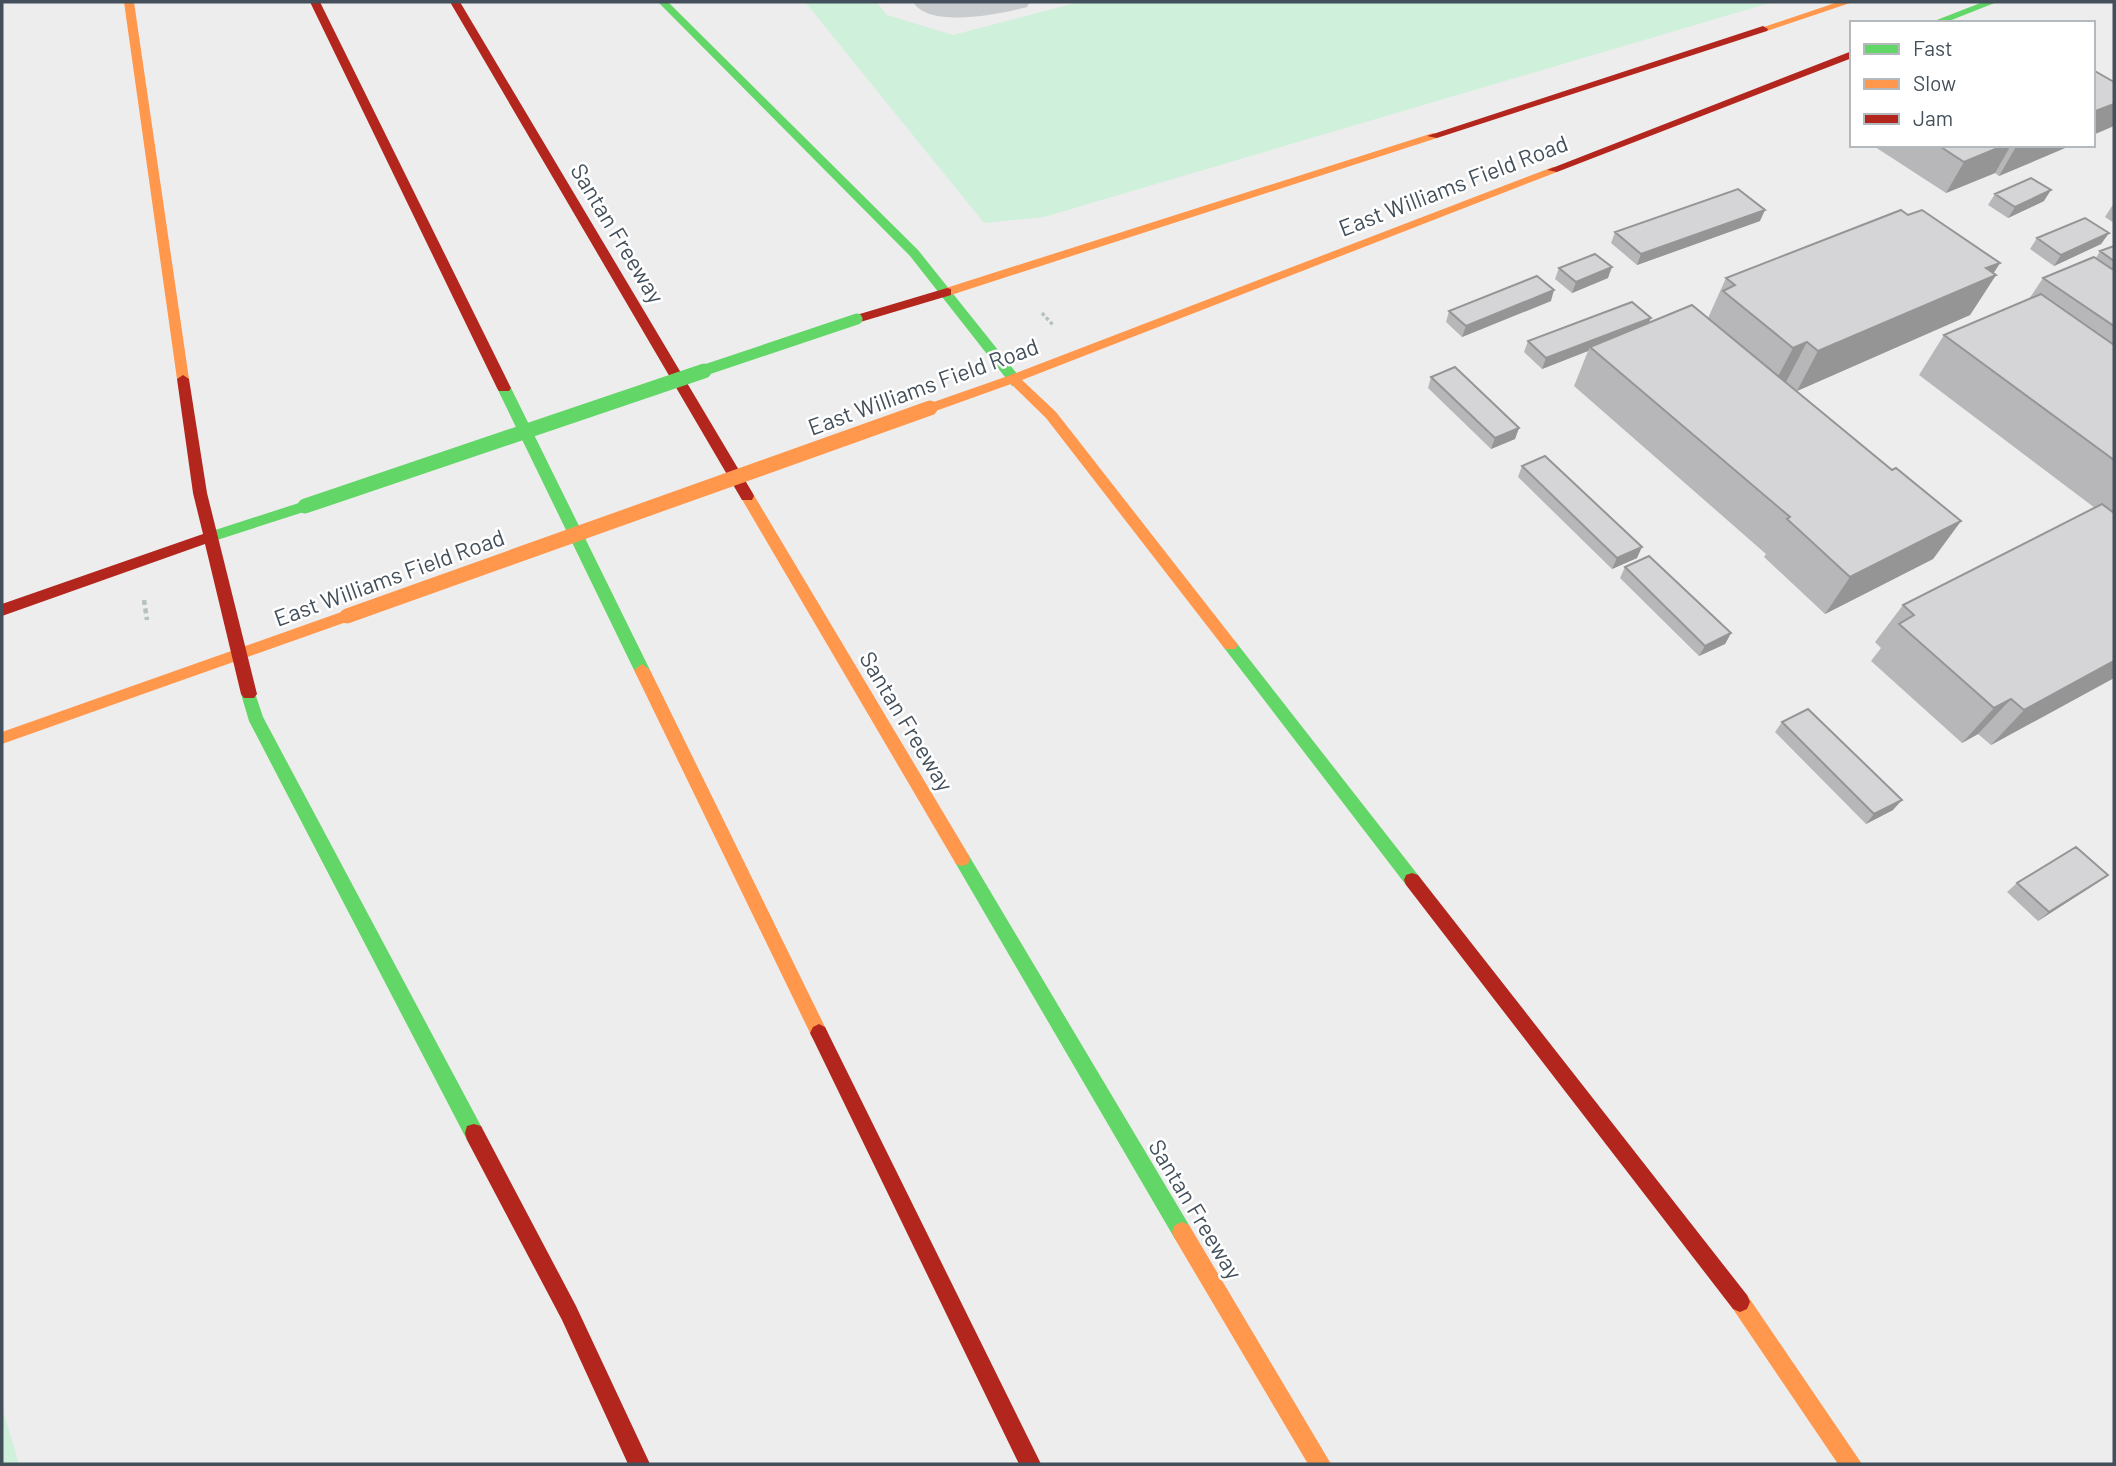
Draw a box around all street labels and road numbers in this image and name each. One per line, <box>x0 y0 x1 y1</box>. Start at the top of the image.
street label: East Williams Field Road <box>1334 128 1572 242</box>
street label: Santan Freeway <box>565 158 671 308</box>
street label: East Williams Field Road <box>804 331 1042 441</box>
street label: East Williams Field Road <box>270 522 508 632</box>
street label: Santan Freeway <box>854 646 960 796</box>
street label: Santan Freeway <box>1143 1134 1249 1284</box>

